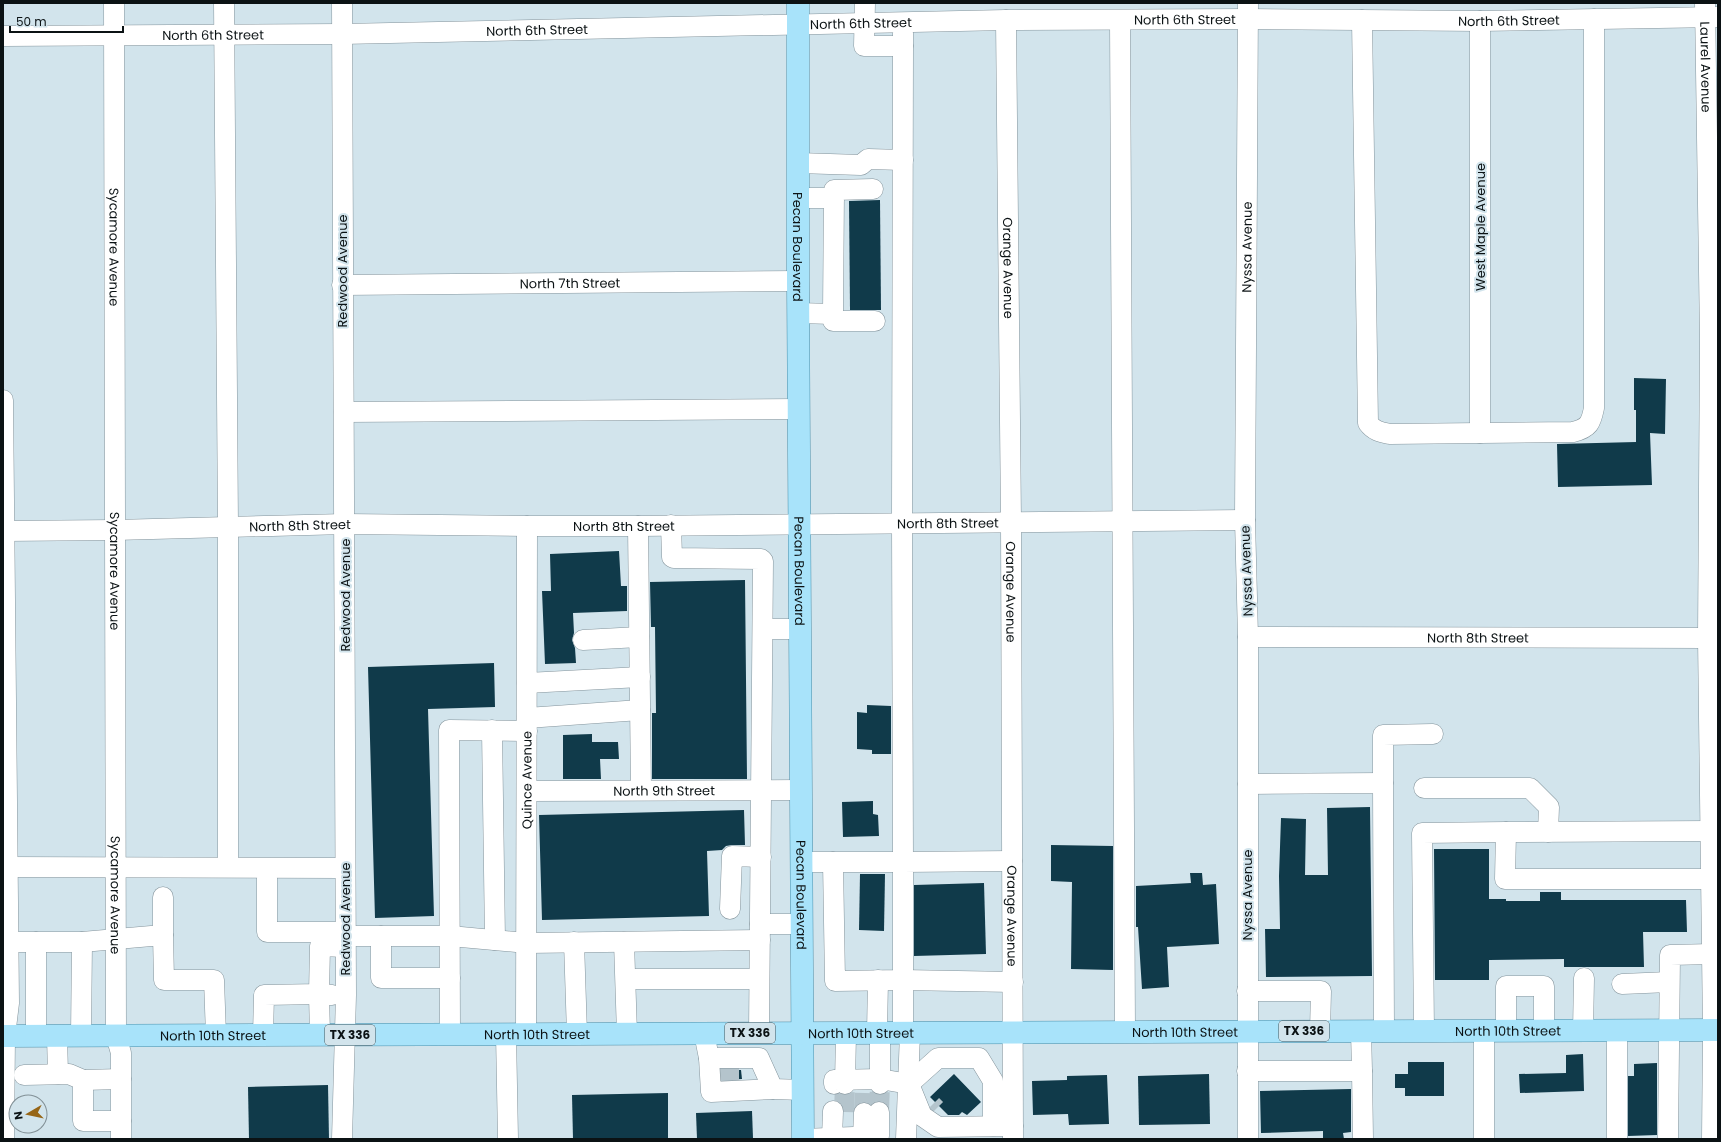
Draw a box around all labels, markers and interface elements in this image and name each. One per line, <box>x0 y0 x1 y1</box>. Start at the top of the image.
scale bar <box>10 8 123 34</box>
street label: North 6th Street <box>1134 10 1236 29</box>
street label: North 6th Street <box>1458 11 1560 31</box>
text: 50 m <box>16 13 47 30</box>
street label: North 6th Street <box>810 13 912 34</box>
street label: North 6th Street <box>486 20 588 41</box>
street label: Laurel Avenue <box>1695 21 1716 113</box>
street label: North 6th Street <box>162 25 264 45</box>
street label: West Maple Avenue <box>1471 163 1490 291</box>
street label: Sycamore Avenue <box>104 188 124 306</box>
street label: Pecan Boulevard <box>788 192 807 302</box>
street label: Nyssa Avenue <box>1237 201 1257 293</box>
street label: Redwood Avenue <box>333 214 352 328</box>
street label: Orange Avenue <box>998 217 1018 319</box>
street label: North 7th Street <box>520 274 621 293</box>
street label: Sycamore Avenue <box>105 512 124 630</box>
street label: North 8th Street <box>897 513 999 533</box>
street label: North 8th Street <box>249 515 351 536</box>
street label: Pecan Boulevard <box>789 516 809 626</box>
street label: North 8th Street <box>573 517 675 536</box>
street label: Nyssa Avenue <box>1235 525 1258 617</box>
street label: Redwood Avenue <box>336 538 355 652</box>
street label: Orange Avenue <box>1001 541 1020 643</box>
street label: North 8th Street <box>1427 628 1529 648</box>
street label: Quince Avenue <box>517 731 537 829</box>
street label: North 9th Street <box>613 781 715 801</box>
street label: Sycamore Avenue <box>106 836 125 954</box>
street label: Pecan Boulevard <box>791 840 811 950</box>
street label: Nyssa Avenue <box>1238 849 1257 941</box>
street label: Redwood Avenue <box>336 862 355 976</box>
street label: Orange Avenue <box>1002 865 1021 967</box>
road number: TX 336 <box>1279 1021 1329 1041</box>
street label: North 10th Street <box>1455 1022 1561 1041</box>
road number: TX 336 <box>725 1023 775 1043</box>
street label: North 10th Street <box>1132 1023 1238 1042</box>
street label: North 10th Street <box>808 1024 914 1043</box>
road number: TX 336 <box>325 1025 375 1045</box>
street label: North 10th Street <box>484 1025 590 1044</box>
street label: North 10th Street <box>160 1026 266 1045</box>
north arrow <box>8 1094 48 1134</box>
text: N <box>10 1110 27 1121</box>

